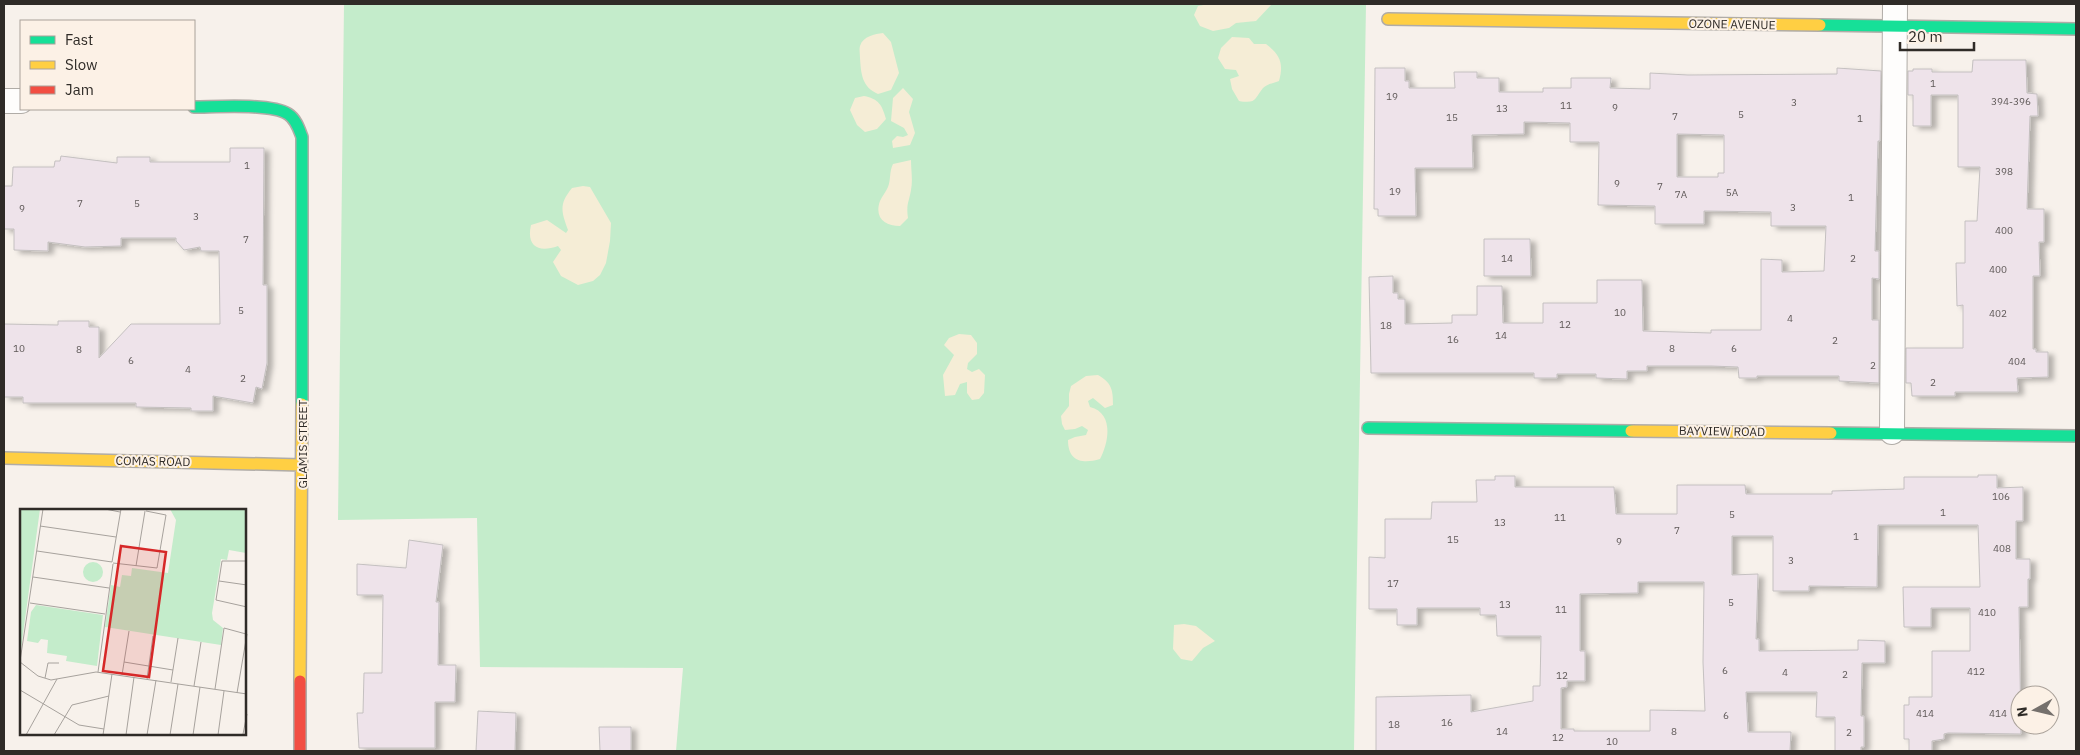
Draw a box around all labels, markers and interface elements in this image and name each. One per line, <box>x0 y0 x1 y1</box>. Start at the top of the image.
street label: OZONE AVENUE <box>1688 16 1776 32</box>
legend <box>20 20 195 110</box>
scale bar <box>1900 20 1974 52</box>
text: 20 m <box>1908 27 1943 46</box>
text: Fast <box>65 30 93 49</box>
text: Slow <box>65 55 98 74</box>
house number: 1 <box>1930 77 1936 90</box>
text: Jam <box>65 80 94 99</box>
house number: 19 <box>1386 90 1398 103</box>
house number: 394-396 <box>1991 95 2031 108</box>
house number: 3 <box>1791 96 1797 109</box>
house number: 11 <box>1560 99 1572 112</box>
house number: 9 <box>1612 101 1618 114</box>
house number: 13 <box>1496 102 1508 115</box>
house number: 5 <box>1738 108 1744 121</box>
house number: 7 <box>1672 110 1678 123</box>
house number: 15 <box>1446 111 1458 124</box>
house number: 1 <box>1857 112 1863 125</box>
house number: 1 <box>244 159 250 172</box>
house number: 398 <box>1995 165 2013 178</box>
house number: 9 <box>1614 177 1620 190</box>
house number: 7 <box>1657 180 1663 193</box>
house number: 19 <box>1389 185 1401 198</box>
house number: 5A <box>1726 186 1739 199</box>
house number: 7A <box>1675 188 1688 201</box>
house number: 1 <box>1848 191 1854 204</box>
house number: 7 <box>77 197 83 210</box>
house number: 5 <box>134 197 140 210</box>
house number: 3 <box>1790 201 1796 214</box>
house number: 9 <box>19 202 25 215</box>
house number: 3 <box>193 210 199 223</box>
house number: 400 <box>1995 224 2013 237</box>
house number: 7 <box>243 233 249 246</box>
house number: 14 <box>1501 252 1513 265</box>
house number: 2 <box>1850 252 1856 265</box>
house number: 400 <box>1989 263 2007 276</box>
house number: 5 <box>238 304 244 317</box>
house number: 10 <box>1614 306 1626 319</box>
house number: 402 <box>1989 307 2007 320</box>
house number: 4 <box>1787 312 1793 325</box>
house number: 12 <box>1559 318 1571 331</box>
house number: 18 <box>1380 319 1392 332</box>
house number: 14 <box>1495 329 1507 342</box>
house number: 16 <box>1447 333 1459 346</box>
house number: 2 <box>1832 334 1838 347</box>
house number: 10 <box>13 342 25 355</box>
house number: 8 <box>1669 342 1675 355</box>
house number: 6 <box>1731 342 1737 355</box>
house number: 8 <box>76 343 82 356</box>
house number: 6 <box>128 354 134 367</box>
house number: 404 <box>2008 355 2026 368</box>
house number: 2 <box>1870 359 1876 372</box>
house number: 4 <box>185 363 191 376</box>
house number: 2 <box>240 372 246 385</box>
house number: 2 <box>1930 376 1936 389</box>
street label: GLAMIS STREET <box>295 399 310 488</box>
street label: BAYVIEW ROAD <box>1679 423 1765 439</box>
street label: COMAS ROAD <box>116 453 190 469</box>
house number: 106 <box>1992 490 2010 503</box>
house number: 1 <box>1940 506 1946 519</box>
house number: 5 <box>1729 508 1735 521</box>
inset map <box>20 509 246 735</box>
house number: 11 <box>1554 511 1566 524</box>
house number: 13 <box>1494 516 1506 529</box>
house number: 7 <box>1674 524 1680 537</box>
house number: 1 <box>1853 530 1859 543</box>
house number: 15 <box>1447 533 1459 546</box>
house number: 9 <box>1616 535 1622 548</box>
house number: 408 <box>1993 542 2011 555</box>
house number: 3 <box>1788 554 1794 567</box>
house number: 17 <box>1387 577 1399 590</box>
house number: 5 <box>1728 596 1734 609</box>
house number: 13 <box>1499 598 1511 611</box>
house number: 11 <box>1555 603 1567 616</box>
house number: 410 <box>1978 606 1996 619</box>
house number: 6 <box>1722 664 1728 677</box>
house number: 412 <box>1967 665 1985 678</box>
house number: 4 <box>1782 666 1788 679</box>
house number: 2 <box>1842 668 1848 681</box>
house number: 12 <box>1556 669 1568 682</box>
north arrow <box>2010 685 2060 735</box>
text: N <box>2013 706 2032 718</box>
house number: 414 <box>1916 707 1934 720</box>
house number: 414 <box>1989 707 2007 720</box>
house number: 6 <box>1723 709 1729 722</box>
house number: 16 <box>1441 716 1453 729</box>
house number: 18 <box>1388 718 1400 731</box>
house number: 14 <box>1496 725 1508 738</box>
house number: 8 <box>1671 725 1677 738</box>
house number: 2 <box>1846 726 1852 739</box>
house number: 12 <box>1552 731 1564 744</box>
house number: 10 <box>1606 735 1618 748</box>

